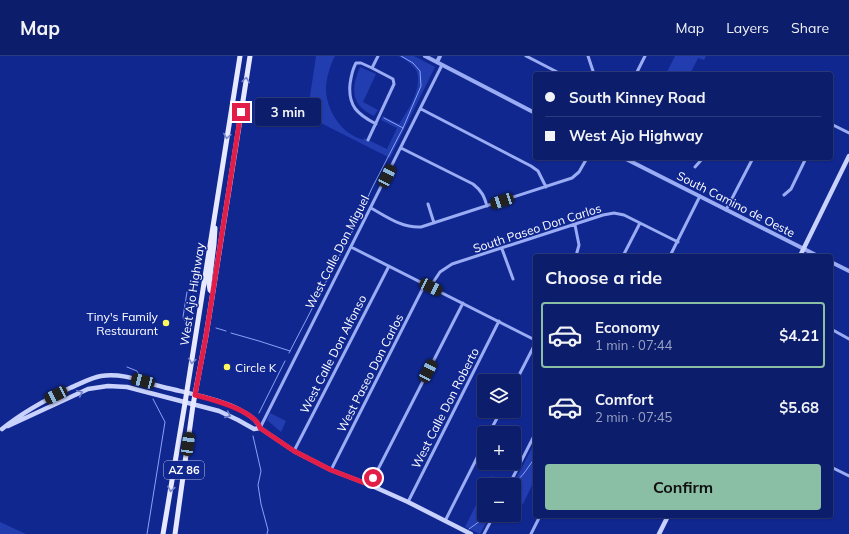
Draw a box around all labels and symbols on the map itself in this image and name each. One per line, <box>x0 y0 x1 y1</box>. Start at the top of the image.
one-way arrow <box>241 77 250 83</box>
callout: 3 min <box>255 98 321 126</box>
route end <box>232 103 250 121</box>
one-way arrow <box>223 133 232 139</box>
car <box>376 163 398 189</box>
street label: South Camino de Oeste <box>674 168 798 240</box>
car <box>489 192 515 210</box>
street label: West Calle Don Miguel <box>302 193 372 311</box>
street label: South Paseo Don Carlos <box>471 200 603 256</box>
street label: West Ajo Highway <box>176 241 208 347</box>
car <box>418 276 444 298</box>
street label: West Calle Don Alfonso <box>297 292 370 416</box>
place label: Tiny's Family Restaurant <box>86 309 159 338</box>
street label: West Paseo Don Carlos <box>334 311 406 435</box>
marker: Tiny's Family Restaurant <box>161 318 171 328</box>
street label: West Calle Don Roberto <box>408 345 482 471</box>
one-way arrow <box>188 358 196 364</box>
car <box>417 358 439 384</box>
place label: Circle K <box>235 360 277 375</box>
marker: Circle K <box>222 362 232 372</box>
car <box>130 372 156 390</box>
car <box>43 384 69 406</box>
one-way arrow <box>76 390 84 398</box>
one-way arrow <box>224 410 231 418</box>
car <box>180 431 196 457</box>
road number: AZ 86 <box>164 461 204 479</box>
route start <box>364 469 382 487</box>
one-way arrow <box>167 486 175 493</box>

